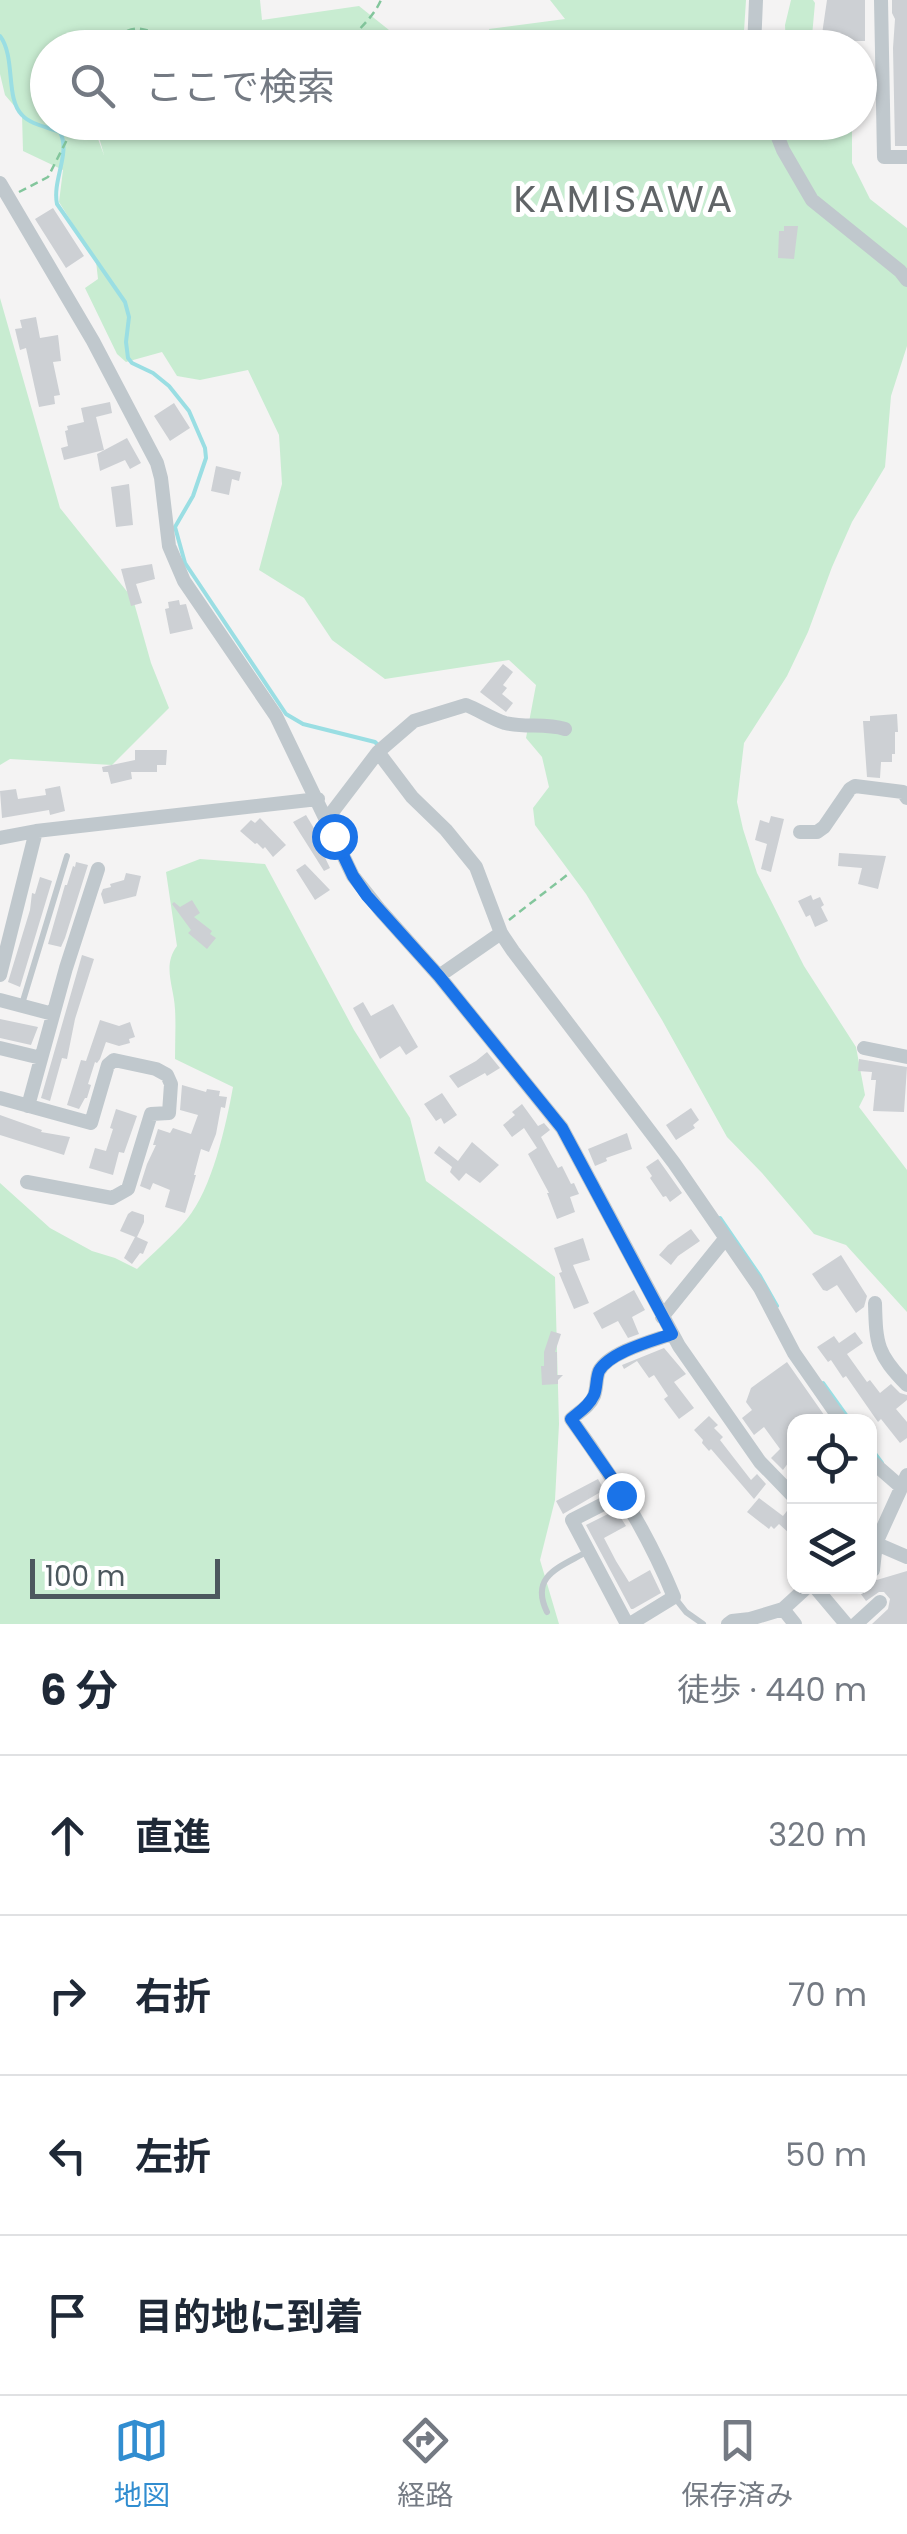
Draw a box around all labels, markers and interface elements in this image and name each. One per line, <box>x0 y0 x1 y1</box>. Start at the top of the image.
search box <box>30 30 877 140</box>
icon: search <box>65 58 120 113</box>
text: ここで検索 <box>145 60 335 113</box>
district label: KAMISAWA <box>513 172 735 225</box>
route start <box>312 814 358 860</box>
map controls <box>787 1414 877 1594</box>
button: locate <box>787 1414 877 1504</box>
route end <box>599 1473 645 1519</box>
button: layers <box>787 1504 877 1594</box>
scale bar <box>30 1554 220 1598</box>
text: 100 m <box>45 1557 125 1596</box>
text: 6 分 <box>40 1661 118 1720</box>
text: 徒歩 · 440 m <box>677 1667 867 1712</box>
icon: ahead <box>40 1808 95 1863</box>
text: 直進 <box>135 1810 211 1863</box>
text: 320 m <box>768 1812 867 1857</box>
icon: right <box>40 1968 95 2023</box>
text: 右折 <box>135 1970 211 2023</box>
text: 70 m <box>788 1972 867 2017</box>
icon: left <box>40 2128 95 2183</box>
text: 左折 <box>135 2130 211 2183</box>
text: 50 m <box>785 2132 867 2177</box>
icon: arrive <box>40 2288 95 2343</box>
text: 目的地に到着 <box>135 2290 363 2343</box>
tab: 地図 <box>114 2413 170 2517</box>
tab: 経路 <box>397 2413 453 2517</box>
tab: 保存済み <box>681 2413 793 2517</box>

